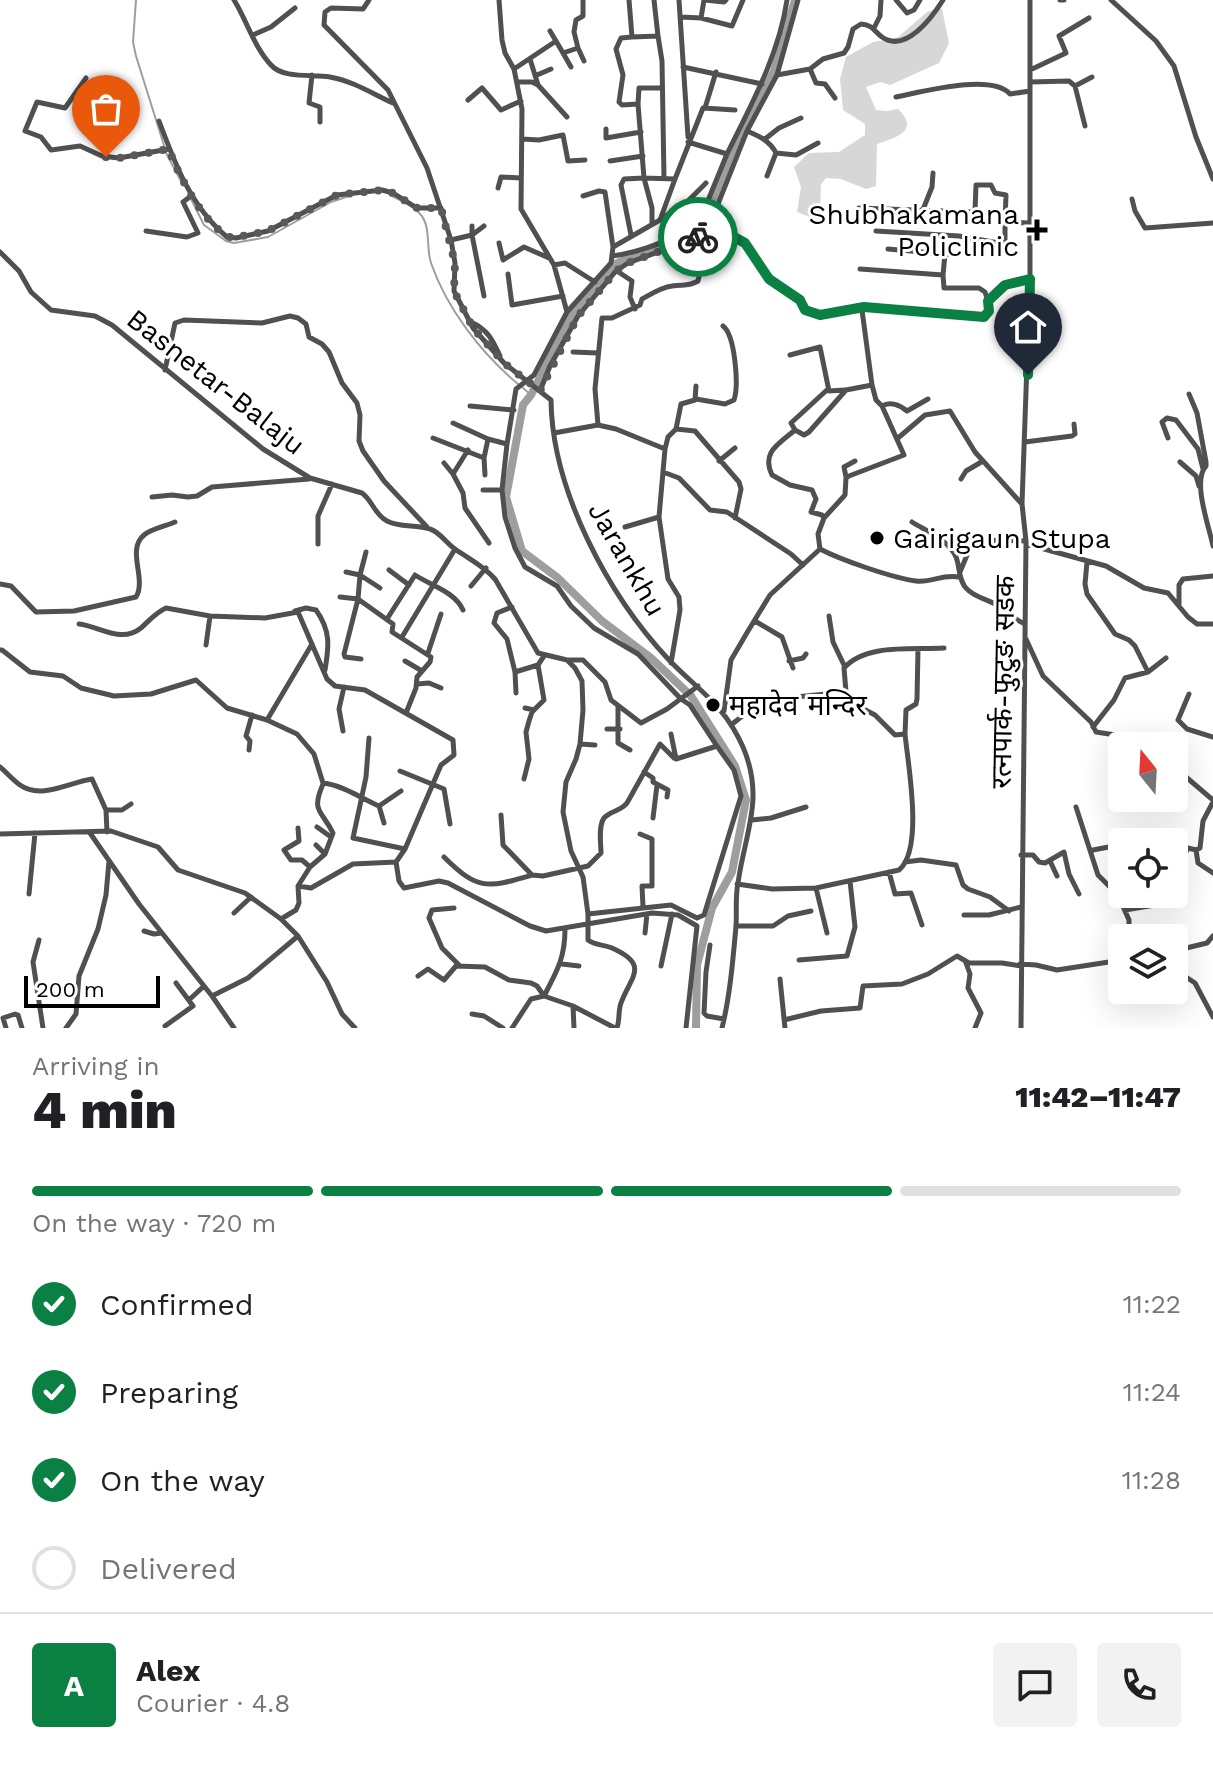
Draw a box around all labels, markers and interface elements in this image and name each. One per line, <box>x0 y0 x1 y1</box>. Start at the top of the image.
pin <box>72 75 140 157</box>
icon: bag <box>84 87 128 131</box>
courier <box>658 197 738 277</box>
place label: Shubhakamana Policlinic <box>809 198 1019 263</box>
icon: bike <box>676 215 720 259</box>
marker: Shubhakamana Policlinic <box>1026 219 1048 241</box>
pin <box>994 293 1062 375</box>
street label: Basnetar-Balaju <box>121 302 311 462</box>
icon: home <box>1006 305 1050 349</box>
street label: Jarankhu <box>581 496 673 622</box>
place label: Gairigaun Stupa <box>893 522 1111 555</box>
marker: Gairigaun Stupa <box>868 529 886 547</box>
street label: रत्नपार्क-फुटुङ सडक <box>985 575 1022 789</box>
place label: महादेव मन्दिर <box>729 689 867 722</box>
marker: महादेव मन्दिर <box>704 696 722 714</box>
north arrow <box>1108 732 1188 812</box>
map controls <box>1108 732 1188 1004</box>
button: locate <box>1108 828 1188 908</box>
button: layers <box>1108 924 1188 1004</box>
scale bar <box>24 972 160 1008</box>
text: 200 m <box>36 977 105 1002</box>
text: Arriving in <box>32 1051 160 1081</box>
text: 11:42–11:47 <box>1015 1079 1181 1114</box>
text: 4 min <box>32 1080 177 1141</box>
text: On the way · 720 m <box>32 1208 276 1238</box>
icon: check <box>32 1282 76 1326</box>
text: Confirmed <box>100 1287 254 1322</box>
text: 11:22 <box>1123 1289 1181 1319</box>
icon: check <box>32 1370 76 1414</box>
text: Preparing <box>100 1375 238 1410</box>
text: 11:24 <box>1123 1377 1181 1407</box>
icon: check <box>32 1458 76 1502</box>
text: On the way <box>100 1463 265 1498</box>
text: 11:28 <box>1122 1465 1181 1495</box>
text: Delivered <box>100 1551 237 1586</box>
button: chat <box>993 1643 1077 1727</box>
button: phone <box>1097 1643 1181 1727</box>
text: Alex <box>136 1653 200 1688</box>
text: A <box>64 1668 84 1703</box>
text: Courier · 4.8 <box>136 1688 290 1718</box>

